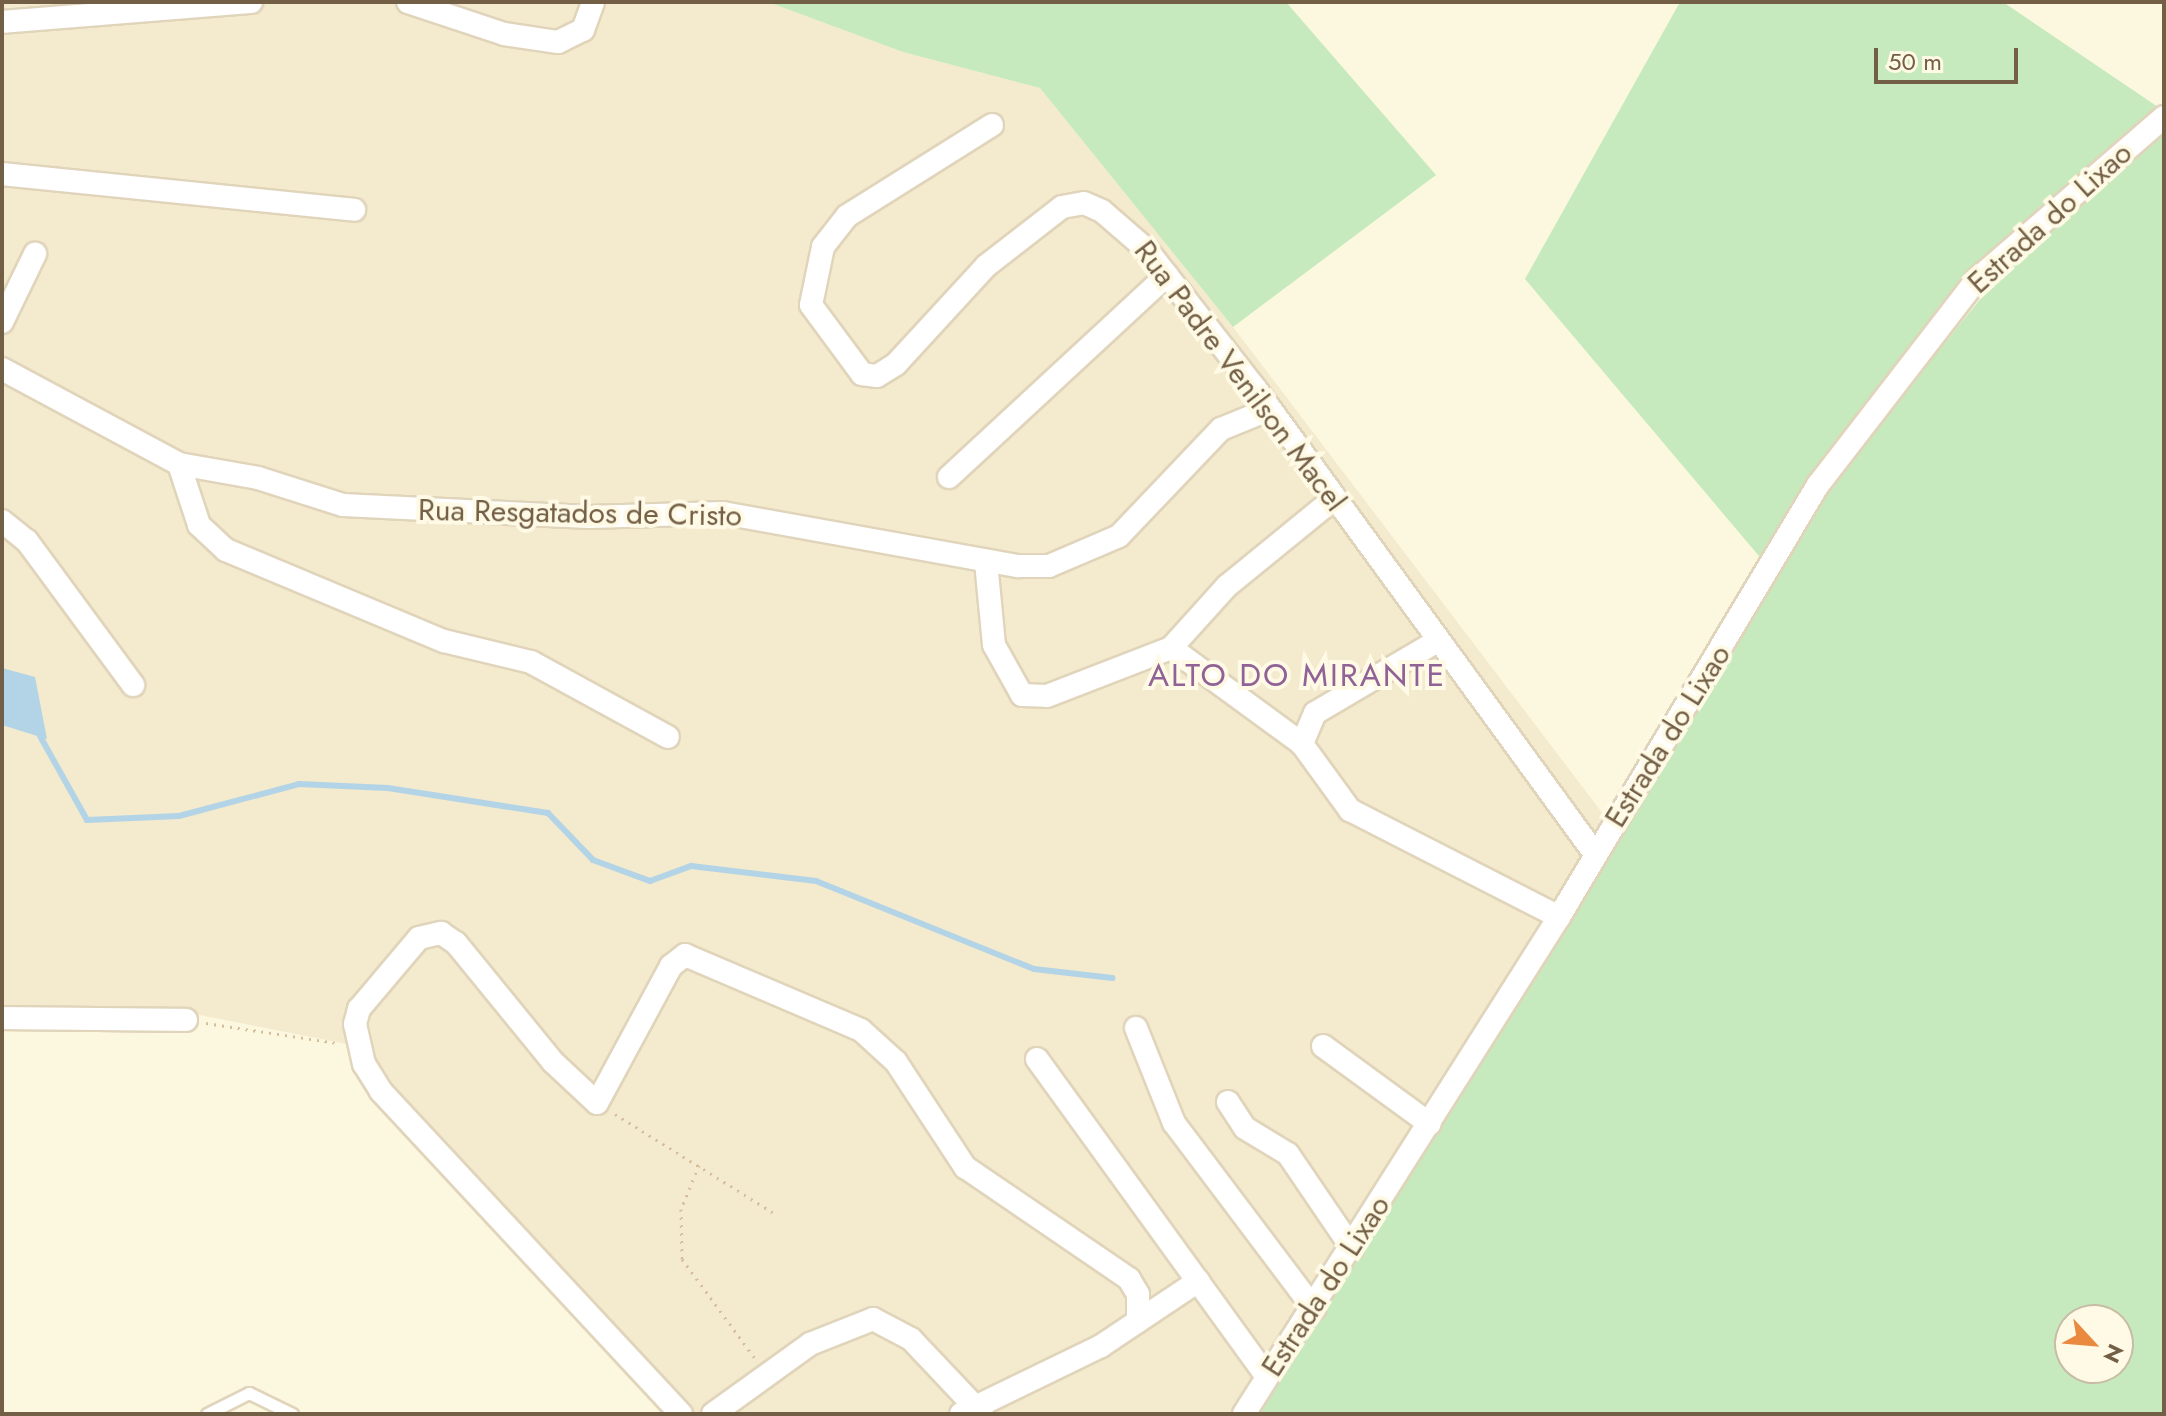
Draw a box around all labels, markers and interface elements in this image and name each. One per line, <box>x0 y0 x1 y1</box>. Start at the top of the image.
scale bar <box>1878 32 2022 82</box>
text: 50 m <box>1888 44 1942 79</box>
street label: Estrada do Lixao <box>1961 135 2139 301</box>
street label: Rua Padre Venilson Macel <box>1127 234 1353 518</box>
street label: Rua Resgatados de Cristo <box>418 492 742 534</box>
street label: Estrada do Lixao <box>1598 638 1738 834</box>
district label: ALTO DO MIRANTE <box>1148 656 1446 694</box>
street label: Estrada do Lixao <box>1254 1189 1398 1383</box>
north arrow <box>2054 1304 2134 1384</box>
text: N <box>2096 1339 2132 1369</box>

